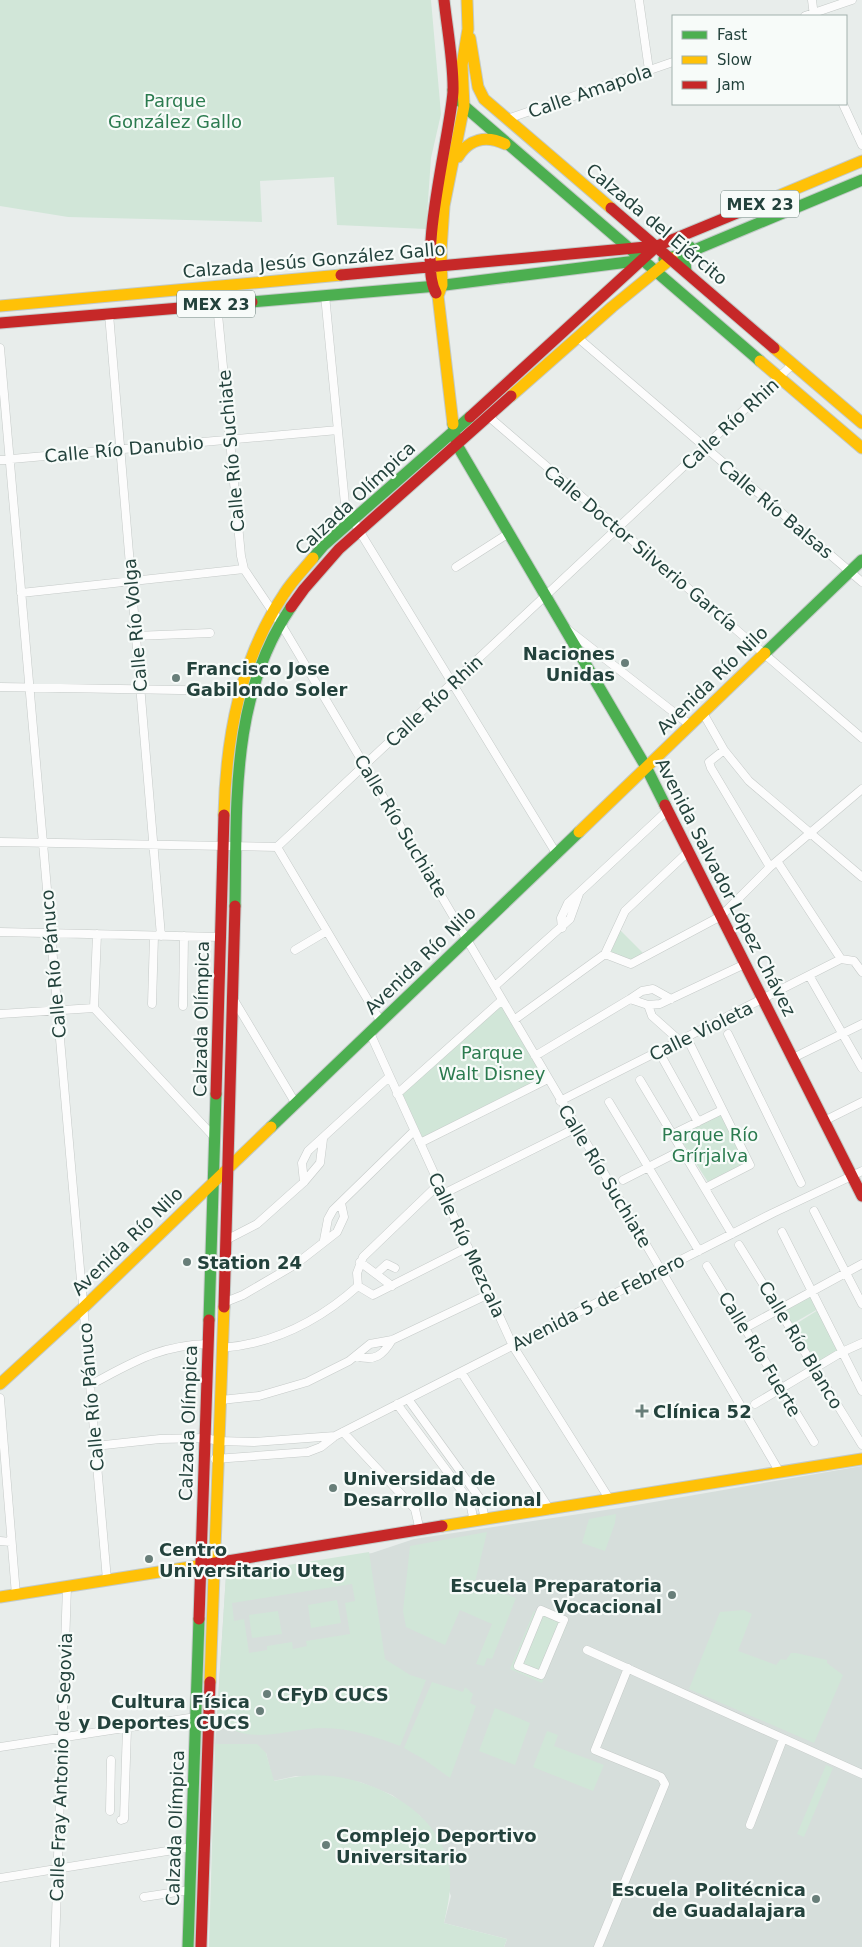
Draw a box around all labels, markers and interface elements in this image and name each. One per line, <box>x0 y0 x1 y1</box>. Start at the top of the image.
legend <box>672 15 847 105</box>
text: Fast <box>717 26 747 44</box>
text: Slow <box>717 51 752 69</box>
street label: Calle Amapola <box>525 60 655 122</box>
text: Jam <box>716 76 745 94</box>
park label: Parque González Gallo <box>108 90 242 132</box>
street label: Calzada del Ejército <box>582 159 732 289</box>
road number: MEX 23 <box>721 190 799 218</box>
street label: Calzada Jesús González Gallo <box>182 238 446 282</box>
road number: MEX 23 <box>177 290 255 318</box>
street label: Calle Río Suchiate <box>213 369 249 533</box>
street label: Calle Río Rhin <box>677 374 783 474</box>
street label: Calle Río Danubio <box>43 432 205 466</box>
street label: Calzada Olímpica <box>291 437 419 559</box>
street label: Calle Río Balsas <box>715 455 837 563</box>
street label: Calle Doctor Silverio García <box>540 461 742 635</box>
street label: Calle Río Volga <box>119 557 151 693</box>
street label: Avenida Río Nilo <box>652 622 772 738</box>
place label: Naciones Unidas <box>523 643 615 685</box>
street label: Calle Río Rhin <box>381 651 487 751</box>
marker: Naciones Unidas <box>619 657 631 669</box>
place label: Francisco Jose Gabilondo Soler <box>186 658 348 700</box>
marker: Francisco Jose Gabilondo Soler <box>170 672 182 684</box>
street label: Calle Río Suchiate <box>350 751 452 901</box>
street label: Avenida Salvador López Chávez <box>652 754 800 1020</box>
street label: Calle Río Pánuco <box>36 889 70 1039</box>
street label: Avenida Río Nilo <box>360 902 480 1018</box>
street label: Calzada Olímpica <box>189 941 213 1097</box>
street label: Calle Violeta <box>646 997 756 1065</box>
park label: Parque Walt Disney <box>439 1042 546 1084</box>
street label: Calle Río Suchiate <box>554 1101 656 1251</box>
park label: Parque Río Grírjalva <box>662 1124 758 1166</box>
street label: Calle Río Mezcala <box>424 1169 510 1321</box>
street label: Avenida Río Nilo <box>67 1183 187 1299</box>
street label: Avenida 5 de Febrero <box>508 1249 688 1355</box>
place label: Station 24 <box>197 1252 302 1273</box>
marker: Station 24 <box>181 1256 193 1268</box>
street label: Calle Río Blanco <box>755 1277 847 1413</box>
street label: Calle Río Fuerte <box>714 1288 806 1420</box>
street label: Calle Río Pánuco <box>74 1322 108 1472</box>
street label: Calzada Olímpica <box>175 1345 201 1501</box>
place label: Clínica 52 <box>653 1401 752 1422</box>
marker: Clínica 52 <box>635 1404 649 1418</box>
place label: Universidad de Desarrollo Nacional <box>343 1468 542 1510</box>
marker: Universidad de Desarrollo Nacional <box>327 1482 339 1494</box>
place label: Centro Universitario Uteg <box>159 1539 345 1581</box>
marker: Centro Universitario Uteg <box>143 1553 155 1565</box>
place label: Escuela Preparatoria Vocacional <box>450 1575 662 1617</box>
marker: Escuela Preparatoria Vocacional <box>666 1589 678 1601</box>
street label: Calle Fray Antonio de Segovia <box>46 1632 76 1902</box>
place label: CFyD CUCS <box>277 1684 389 1705</box>
marker: CFyD CUCS <box>261 1688 273 1700</box>
place label: Cultura Física y Deportes CUCS <box>79 1691 250 1733</box>
marker: Cultura Física y Deportes CUCS <box>254 1705 266 1717</box>
street label: Calzada Olímpica <box>162 1750 188 1906</box>
place label: Complejo Deportivo Universitario <box>336 1825 537 1867</box>
marker: Complejo Deportivo Universitario <box>320 1839 332 1851</box>
place label: Escuela Politécnica de Guadalajara <box>612 1879 806 1921</box>
marker: Escuela Politécnica de Guadalajara <box>810 1893 822 1905</box>

